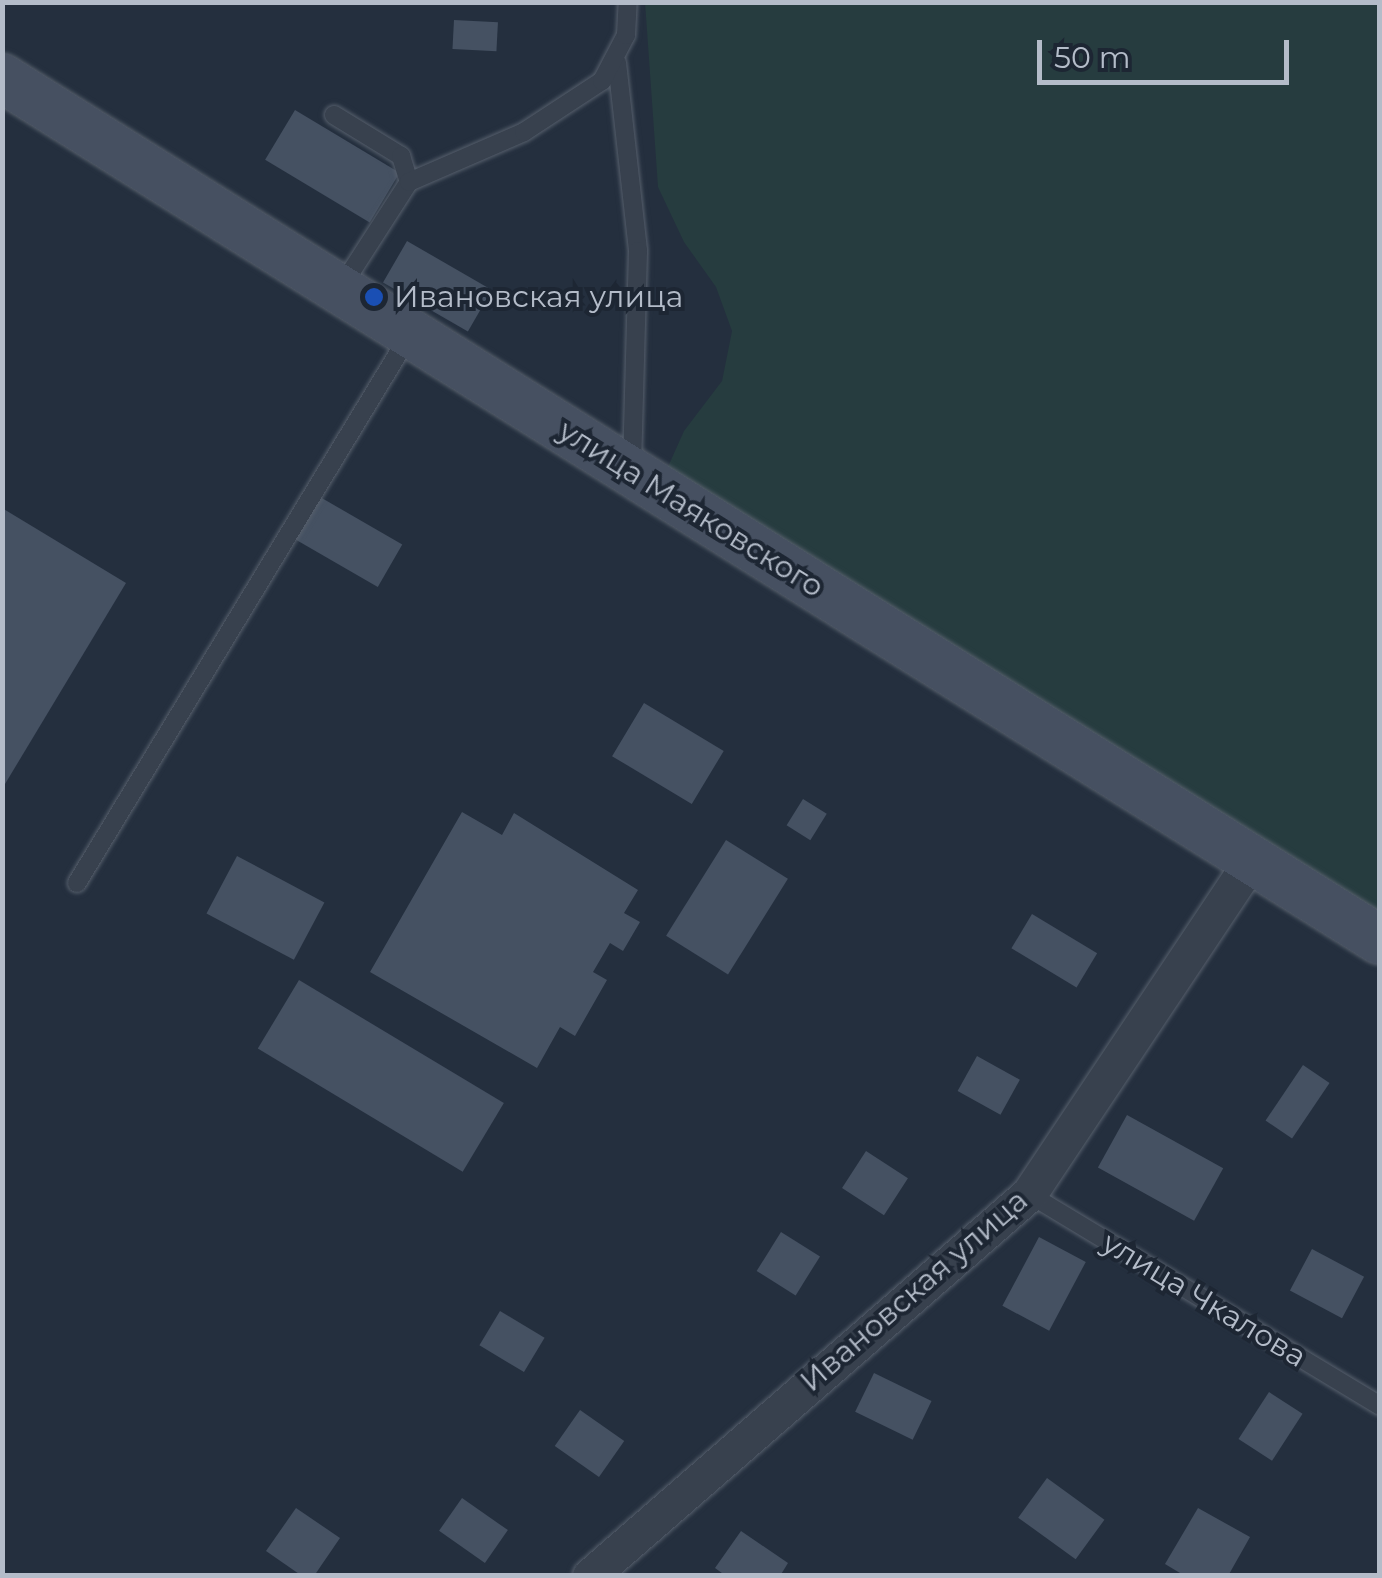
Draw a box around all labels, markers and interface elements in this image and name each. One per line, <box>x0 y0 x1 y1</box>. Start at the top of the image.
scale bar <box>1042 20 1294 82</box>
text: 50 m <box>1054 39 1131 76</box>
place label: Ивановская улица <box>394 279 683 315</box>
marker: Ивановская улица <box>363 286 385 308</box>
street label: улица Маяковского <box>552 413 830 605</box>
street label: Ивановская улица <box>793 1183 1035 1399</box>
street label: улица Чкалова <box>1096 1225 1312 1375</box>

